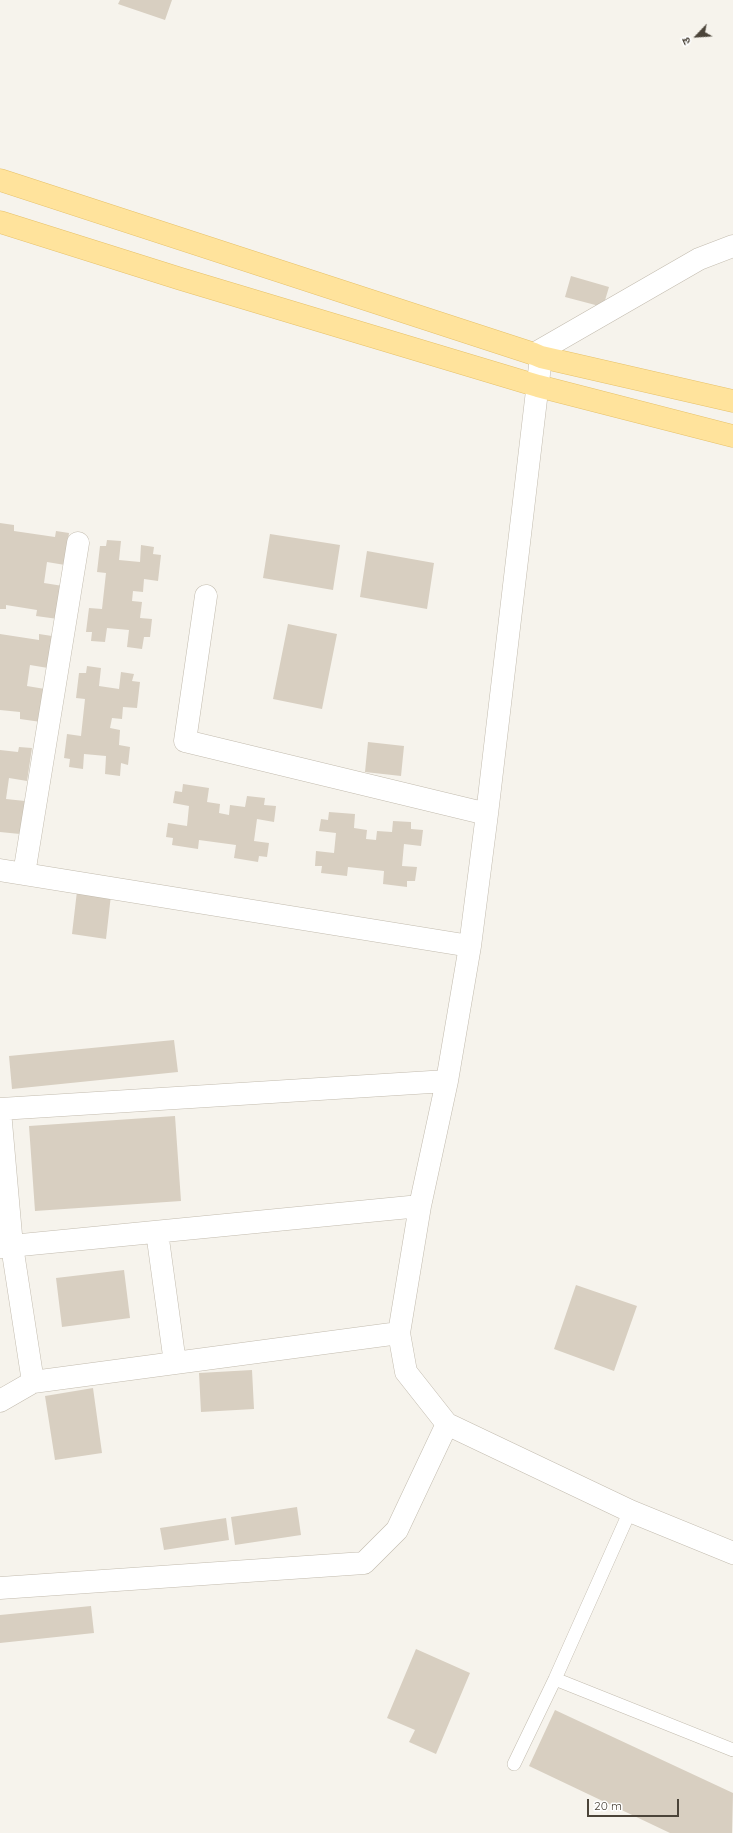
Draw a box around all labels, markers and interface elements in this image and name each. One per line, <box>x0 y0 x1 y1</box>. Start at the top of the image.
north arrow <box>677 16 717 56</box>
text: उ <box>678 35 694 47</box>
scale bar <box>589 1791 681 1817</box>
text: 20 m <box>594 1798 622 1813</box>

